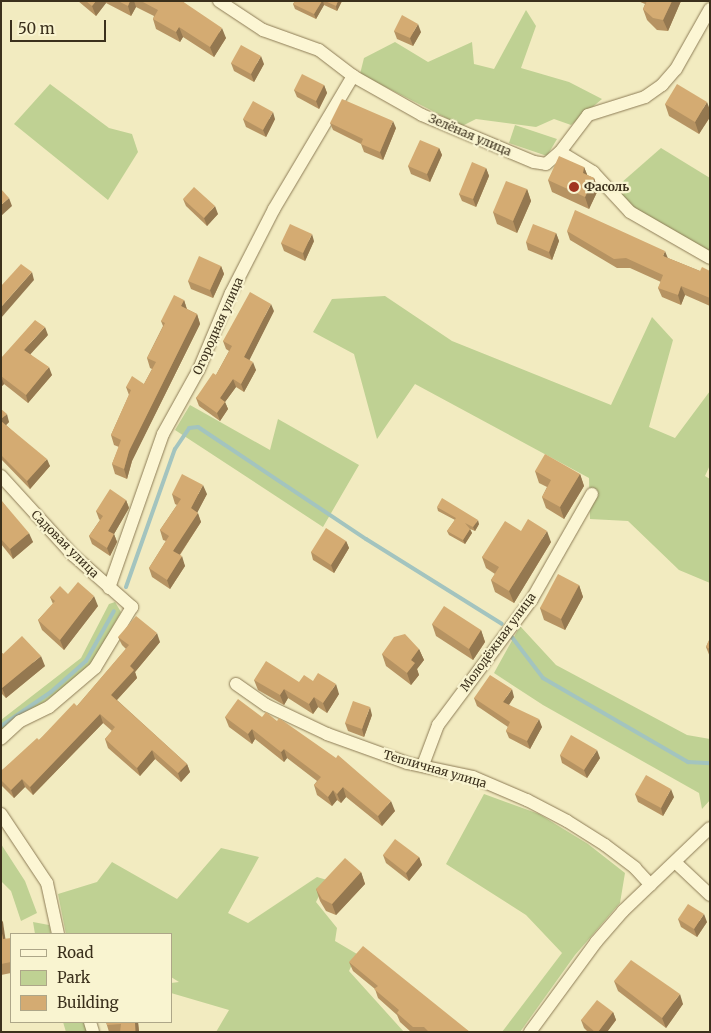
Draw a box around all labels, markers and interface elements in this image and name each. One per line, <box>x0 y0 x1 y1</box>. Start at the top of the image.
scale bar <box>12 10 109 42</box>
text: 50 m <box>18 19 55 38</box>
street label: Зелёная улица <box>426 111 514 159</box>
place label: Фасоль <box>584 180 629 194</box>
marker: Фасоль <box>568 181 580 193</box>
street label: Огородная улица <box>190 275 246 377</box>
street label: Садовая улица <box>28 507 102 581</box>
street label: Молодёжная улица <box>457 590 539 694</box>
street label: Тепличная улица <box>382 747 488 791</box>
legend <box>10 933 172 1023</box>
text: Road <box>57 943 93 962</box>
text: Park <box>57 968 90 987</box>
text: Building <box>57 993 119 1012</box>

